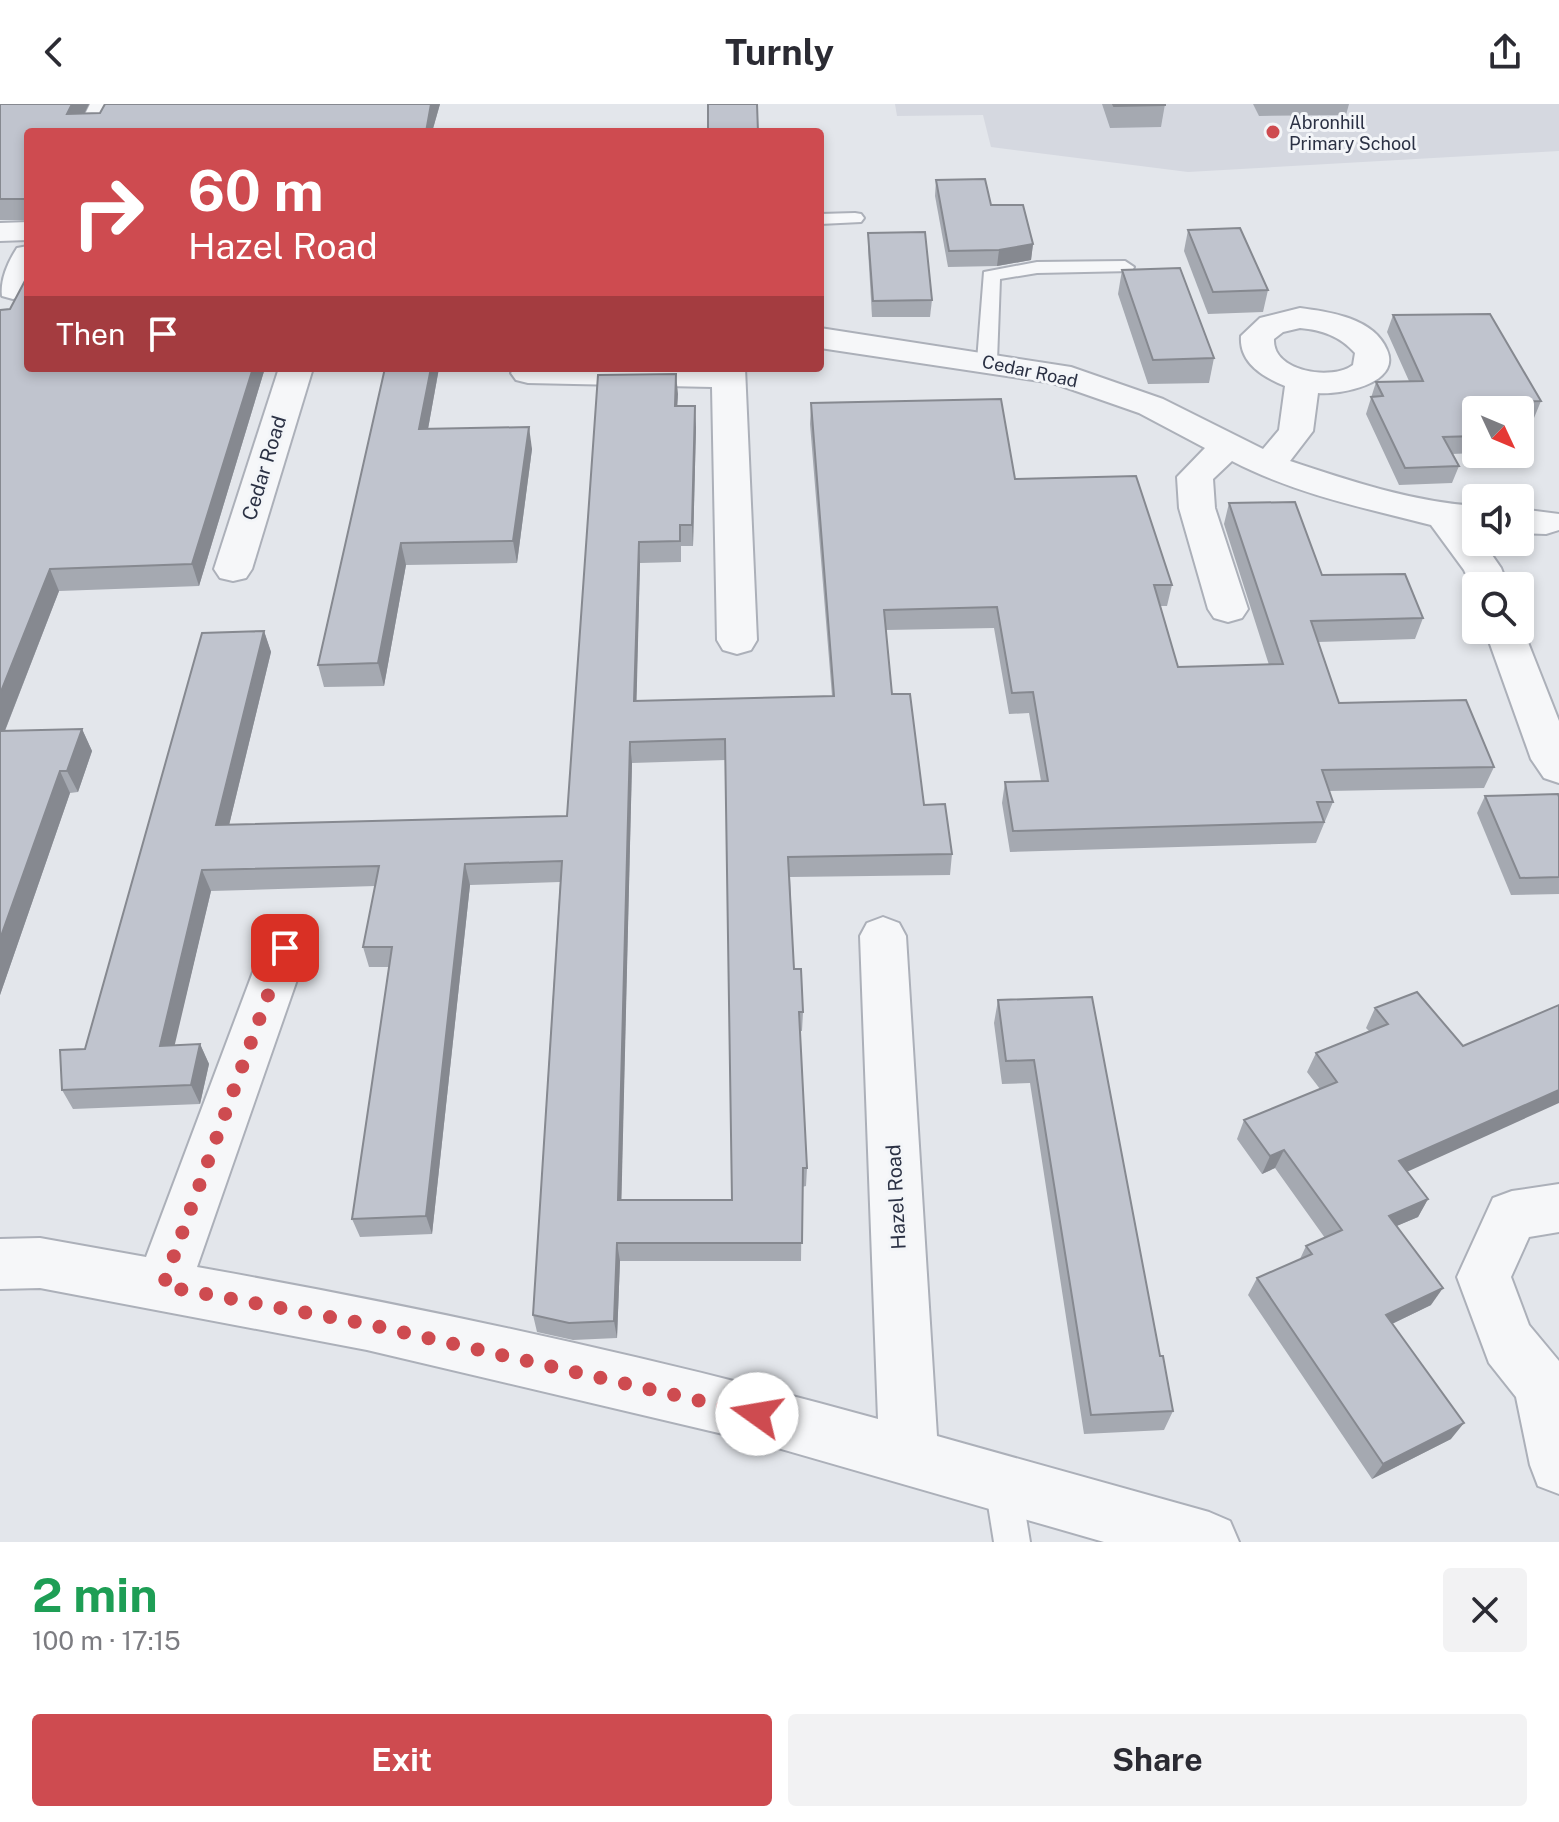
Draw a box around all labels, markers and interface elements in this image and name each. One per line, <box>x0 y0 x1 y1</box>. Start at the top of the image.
icon: back <box>32 30 76 74</box>
icon: share <box>1483 30 1527 74</box>
text: Turnly <box>725 31 834 73</box>
place label: Abronhill Primary School <box>1289 112 1417 154</box>
marker: Abronhill Primary School <box>1264 123 1282 141</box>
text: 60 m <box>188 158 324 224</box>
icon: right <box>56 160 160 264</box>
text: Hazel Road <box>188 225 378 267</box>
icon: arrive <box>141 312 185 356</box>
text: Then <box>56 316 125 352</box>
street label: Cedar Road <box>980 351 1080 391</box>
north arrow <box>1462 396 1534 468</box>
map controls <box>1462 396 1534 644</box>
street label: Cedar Road <box>237 413 291 523</box>
button: sound <box>1462 484 1534 556</box>
button: search <box>1462 572 1534 644</box>
pin <box>251 914 319 982</box>
icon: arrive <box>263 926 307 970</box>
street label: Hazel Road <box>881 1144 911 1250</box>
position arrow <box>715 1372 799 1456</box>
text: 2 min <box>32 1566 158 1623</box>
button: close <box>1443 1568 1527 1652</box>
text: 100 m · 17:15 <box>32 1625 181 1656</box>
button: Exit <box>32 1714 772 1806</box>
button: Share <box>788 1714 1527 1806</box>

